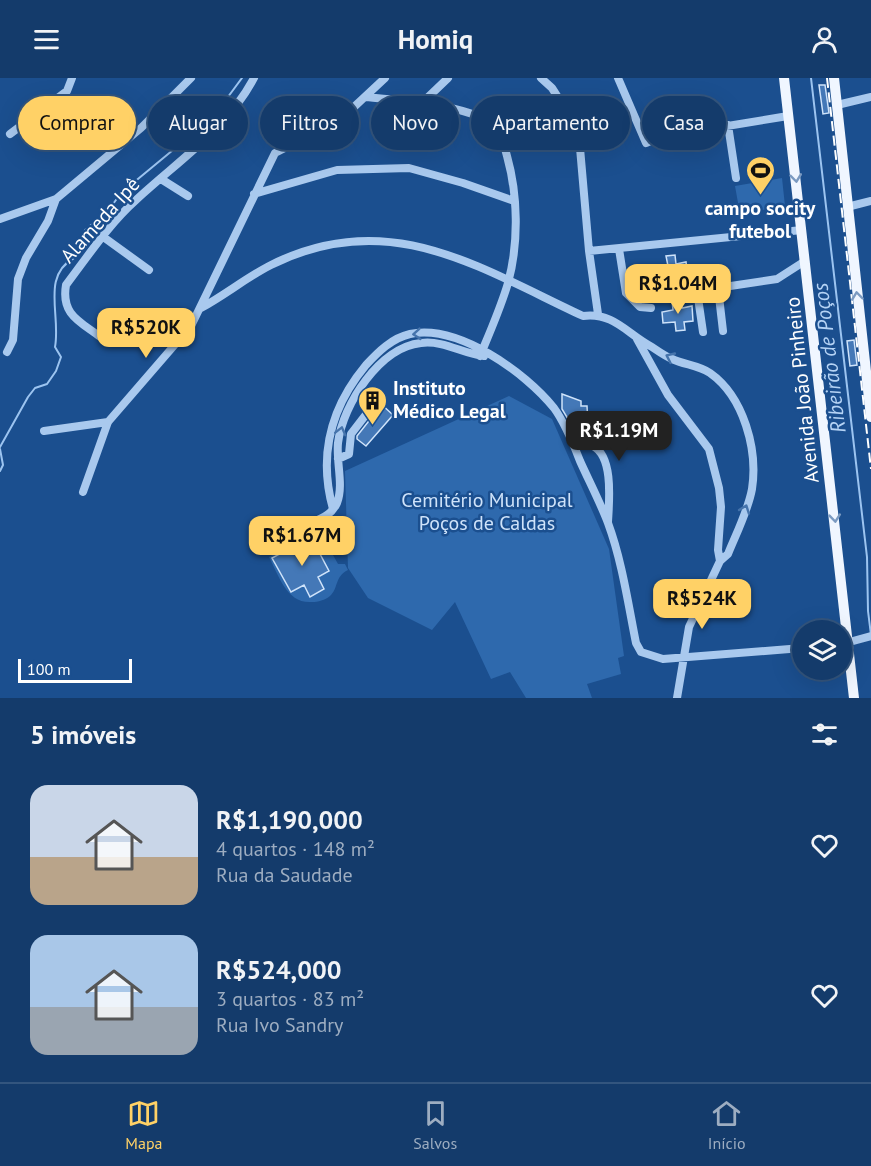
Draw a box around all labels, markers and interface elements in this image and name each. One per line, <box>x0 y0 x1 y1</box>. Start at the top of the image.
text: Homiq <box>398 22 473 56</box>
icon: menu <box>30 23 63 56</box>
icon: person <box>808 23 841 56</box>
chip: Comprar <box>18 96 136 150</box>
chip: Alugar <box>148 96 248 150</box>
chip: Filtros <box>260 96 359 150</box>
chip: Novo <box>371 96 459 150</box>
chip: Apartamento <box>471 96 630 150</box>
chip: Casa <box>642 96 726 150</box>
sports icon: campo socity futebol <box>744 154 776 196</box>
street label: Alameda Ipê <box>55 172 145 268</box>
one-way arrow <box>789 173 802 182</box>
place label: campo socity futebol <box>705 195 816 244</box>
pin: R$1.04M <box>623 264 733 315</box>
text: R$1.04M <box>639 270 717 296</box>
water label: Ribeirão de Poços <box>806 281 852 435</box>
one-way arrow <box>851 292 864 301</box>
street label: Avenida João Pinheiro <box>779 296 825 484</box>
pin: R$520K <box>97 308 195 359</box>
text: R$520K <box>111 314 181 340</box>
one-way arrow <box>412 327 421 340</box>
one-way arrow <box>665 352 676 364</box>
place label: Instituto Médico Legal <box>393 375 506 424</box>
building icon: Instituto Médico Legal <box>356 384 388 426</box>
pin: R$1.19M <box>564 411 674 462</box>
text: R$1.19M <box>580 417 658 443</box>
one-way arrow <box>334 426 347 436</box>
park label: Cemitério Municipal Poços de Caldas <box>401 487 573 536</box>
one-way arrow <box>737 505 750 515</box>
one-way arrow <box>828 513 840 522</box>
pin: R$1.67M <box>247 516 357 567</box>
text: R$1.67M <box>263 522 341 548</box>
pin: R$524K <box>653 579 751 630</box>
text: R$524K <box>667 585 737 611</box>
map controls <box>792 620 852 680</box>
button: layers <box>792 620 852 680</box>
scale bar <box>18 656 132 684</box>
text: 100 m <box>27 659 70 679</box>
text: 5 imóveis <box>30 718 136 751</box>
icon: filters <box>808 718 841 751</box>
text: R$1,190,000 <box>216 803 363 836</box>
icon: home <box>78 809 150 881</box>
icon: heart <box>808 829 841 862</box>
text: 4 quartos · 148 m² <box>216 836 375 862</box>
text: Rua da Saudade <box>216 862 353 888</box>
text: R$524,000 <box>216 953 341 986</box>
icon: home <box>78 959 150 1031</box>
icon: heart <box>808 979 841 1012</box>
text: 3 quartos · 83 m² <box>216 986 364 1012</box>
text: Rua Ivo Sandry <box>216 1012 343 1038</box>
tab: Mapa <box>125 1097 163 1153</box>
tab: Salvos <box>413 1097 457 1153</box>
tab: Início <box>708 1097 746 1153</box>

